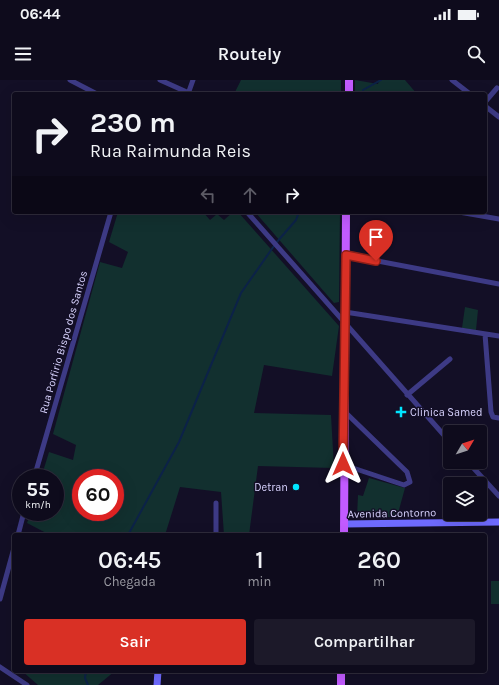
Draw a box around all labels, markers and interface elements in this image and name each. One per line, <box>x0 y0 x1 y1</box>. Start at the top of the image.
text: 06:44 <box>20 5 61 23</box>
icon: menu <box>12 43 34 65</box>
text: Routely <box>218 43 281 65</box>
icon: search <box>465 43 487 65</box>
text: 230 m <box>90 106 176 139</box>
icon: right <box>24 108 76 160</box>
text: Rua Raimunda Reis <box>90 140 251 162</box>
icon: left <box>197 184 219 206</box>
icon: ahead <box>239 184 261 206</box>
icon: right <box>281 184 303 206</box>
pin <box>359 220 393 261</box>
icon: arrive <box>365 226 387 248</box>
street label: Rua Porfirio Bispo dos Santos <box>37 269 90 415</box>
marker: Clinica Samed <box>395 406 407 418</box>
place label: Clinica Samed <box>410 406 483 419</box>
north arrow <box>443 425 487 469</box>
map controls <box>443 425 487 521</box>
position arrow <box>322 443 364 485</box>
speed limit sign: 60 <box>72 469 124 521</box>
button: layers <box>443 477 487 521</box>
text: 55 <box>26 478 50 501</box>
place label: Detran <box>254 481 288 494</box>
marker: Detran <box>291 482 301 492</box>
text: km/h <box>25 499 51 511</box>
street label: Avenida Contorno <box>348 506 436 521</box>
text: 06:45 <box>98 546 161 574</box>
text: 1 <box>255 546 264 574</box>
text: 260 <box>357 546 401 574</box>
text: Chegada <box>104 574 156 589</box>
text: min <box>247 574 271 589</box>
text: m <box>373 574 385 589</box>
button: Sair <box>24 619 246 665</box>
button: Compartilhar <box>254 619 475 665</box>

